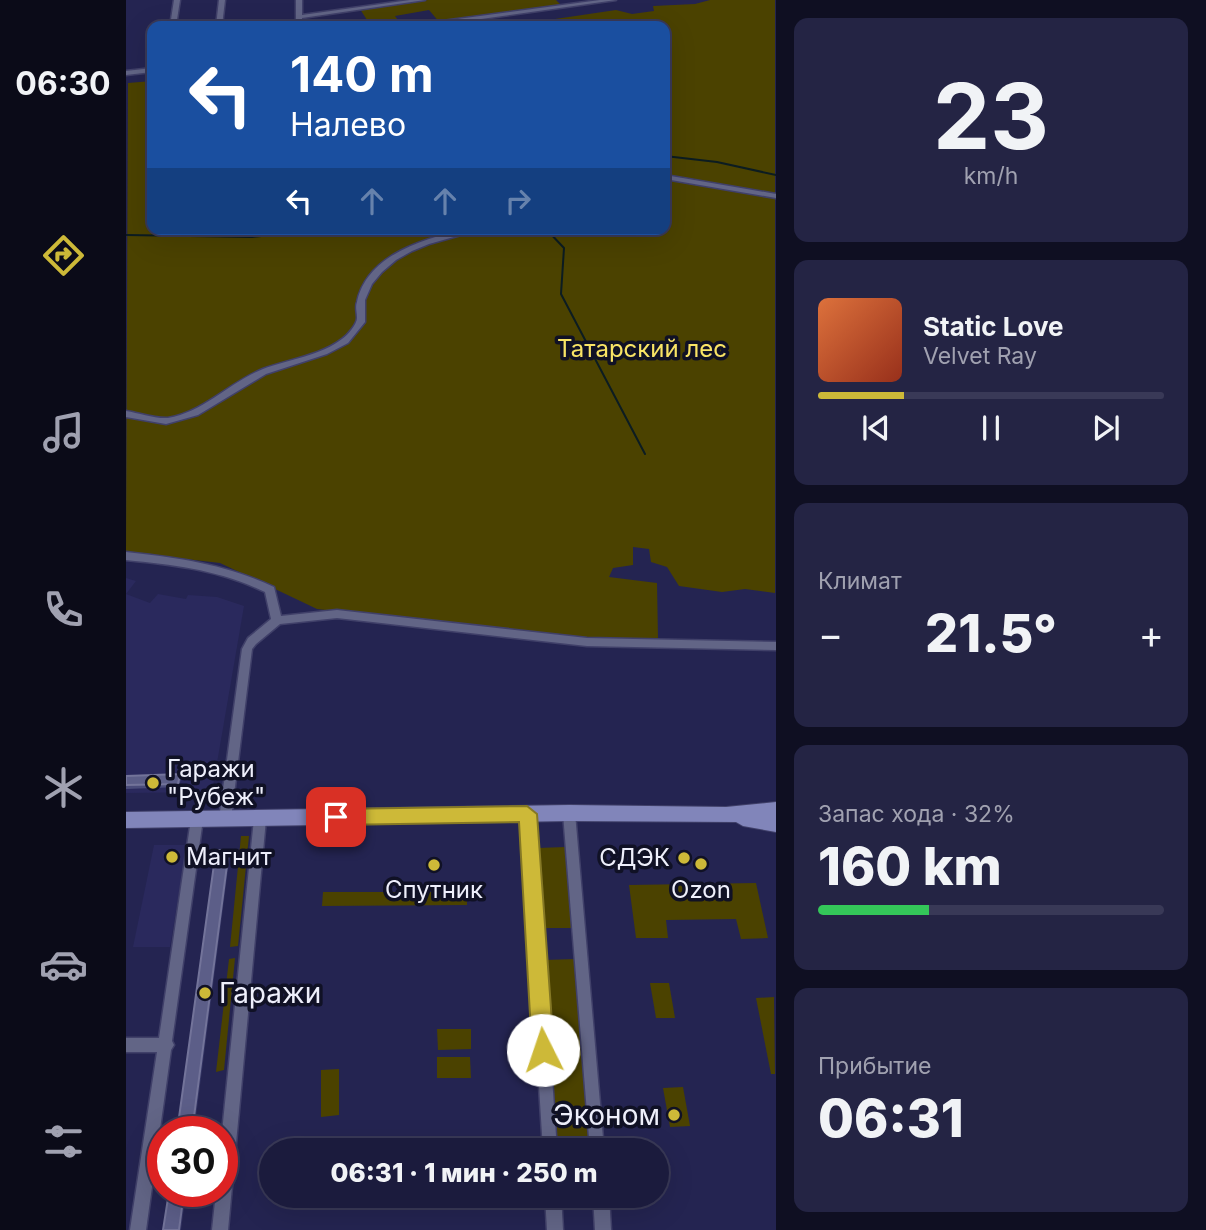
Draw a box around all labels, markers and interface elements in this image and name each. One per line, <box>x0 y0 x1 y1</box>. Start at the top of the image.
text: 140 m <box>290 45 434 104</box>
icon: left <box>175 49 266 140</box>
text: 23 <box>933 61 1049 171</box>
text: 06:30 <box>15 64 111 103</box>
text: Налево <box>290 105 406 144</box>
text: km/h <box>964 162 1018 190</box>
icon: left <box>280 182 318 220</box>
icon: ahead <box>353 182 391 220</box>
icon: ahead <box>426 182 464 220</box>
icon: right <box>499 182 537 220</box>
icon: directions <box>39 231 88 280</box>
text: Static Love <box>923 311 1064 342</box>
park label: Татарский лес <box>557 334 727 363</box>
text: Velvet Ray <box>923 342 1037 370</box>
icon: music <box>39 408 88 457</box>
icon: previous <box>857 409 895 447</box>
icon: pause <box>972 409 1010 447</box>
icon: next <box>1087 409 1125 447</box>
text: Климат <box>818 567 902 595</box>
icon: phone <box>39 585 88 634</box>
text: 21.5° <box>925 602 1057 665</box>
text: − <box>818 611 843 657</box>
text: + <box>1139 611 1164 657</box>
place label: Гаражи "Рубеж" <box>167 754 265 811</box>
icon: climate <box>39 763 88 812</box>
marker: Гаражи "Рубеж" <box>145 775 161 791</box>
pin <box>306 787 366 847</box>
icon: arrive <box>317 798 355 836</box>
text: Запас хода · 32% <box>818 800 1015 828</box>
text: 160 km <box>818 835 1002 898</box>
place label: Магнит <box>186 842 272 871</box>
place label: СДЭК <box>599 843 670 872</box>
marker: Магнит <box>164 849 180 865</box>
marker: СДЭК <box>676 850 692 866</box>
marker: Ozon <box>693 856 709 872</box>
marker: Спутник <box>426 857 442 873</box>
place label: Спутник <box>385 875 483 904</box>
place label: Ozon <box>671 875 731 904</box>
icon: car <box>39 940 88 989</box>
place label: Гаражи <box>219 976 321 1010</box>
marker: Гаражи <box>197 985 213 1001</box>
position arrow <box>506 1013 580 1087</box>
text: Прибытие <box>818 1052 931 1080</box>
text: 06:31 <box>818 1087 964 1150</box>
place label: Эконом <box>553 1098 660 1132</box>
marker: Эконом <box>666 1107 682 1123</box>
speed limit sign: 30 <box>147 1116 238 1207</box>
icon: filters <box>39 1117 88 1166</box>
text: 06:31 · 1 мин · 250 m <box>330 1157 598 1188</box>

